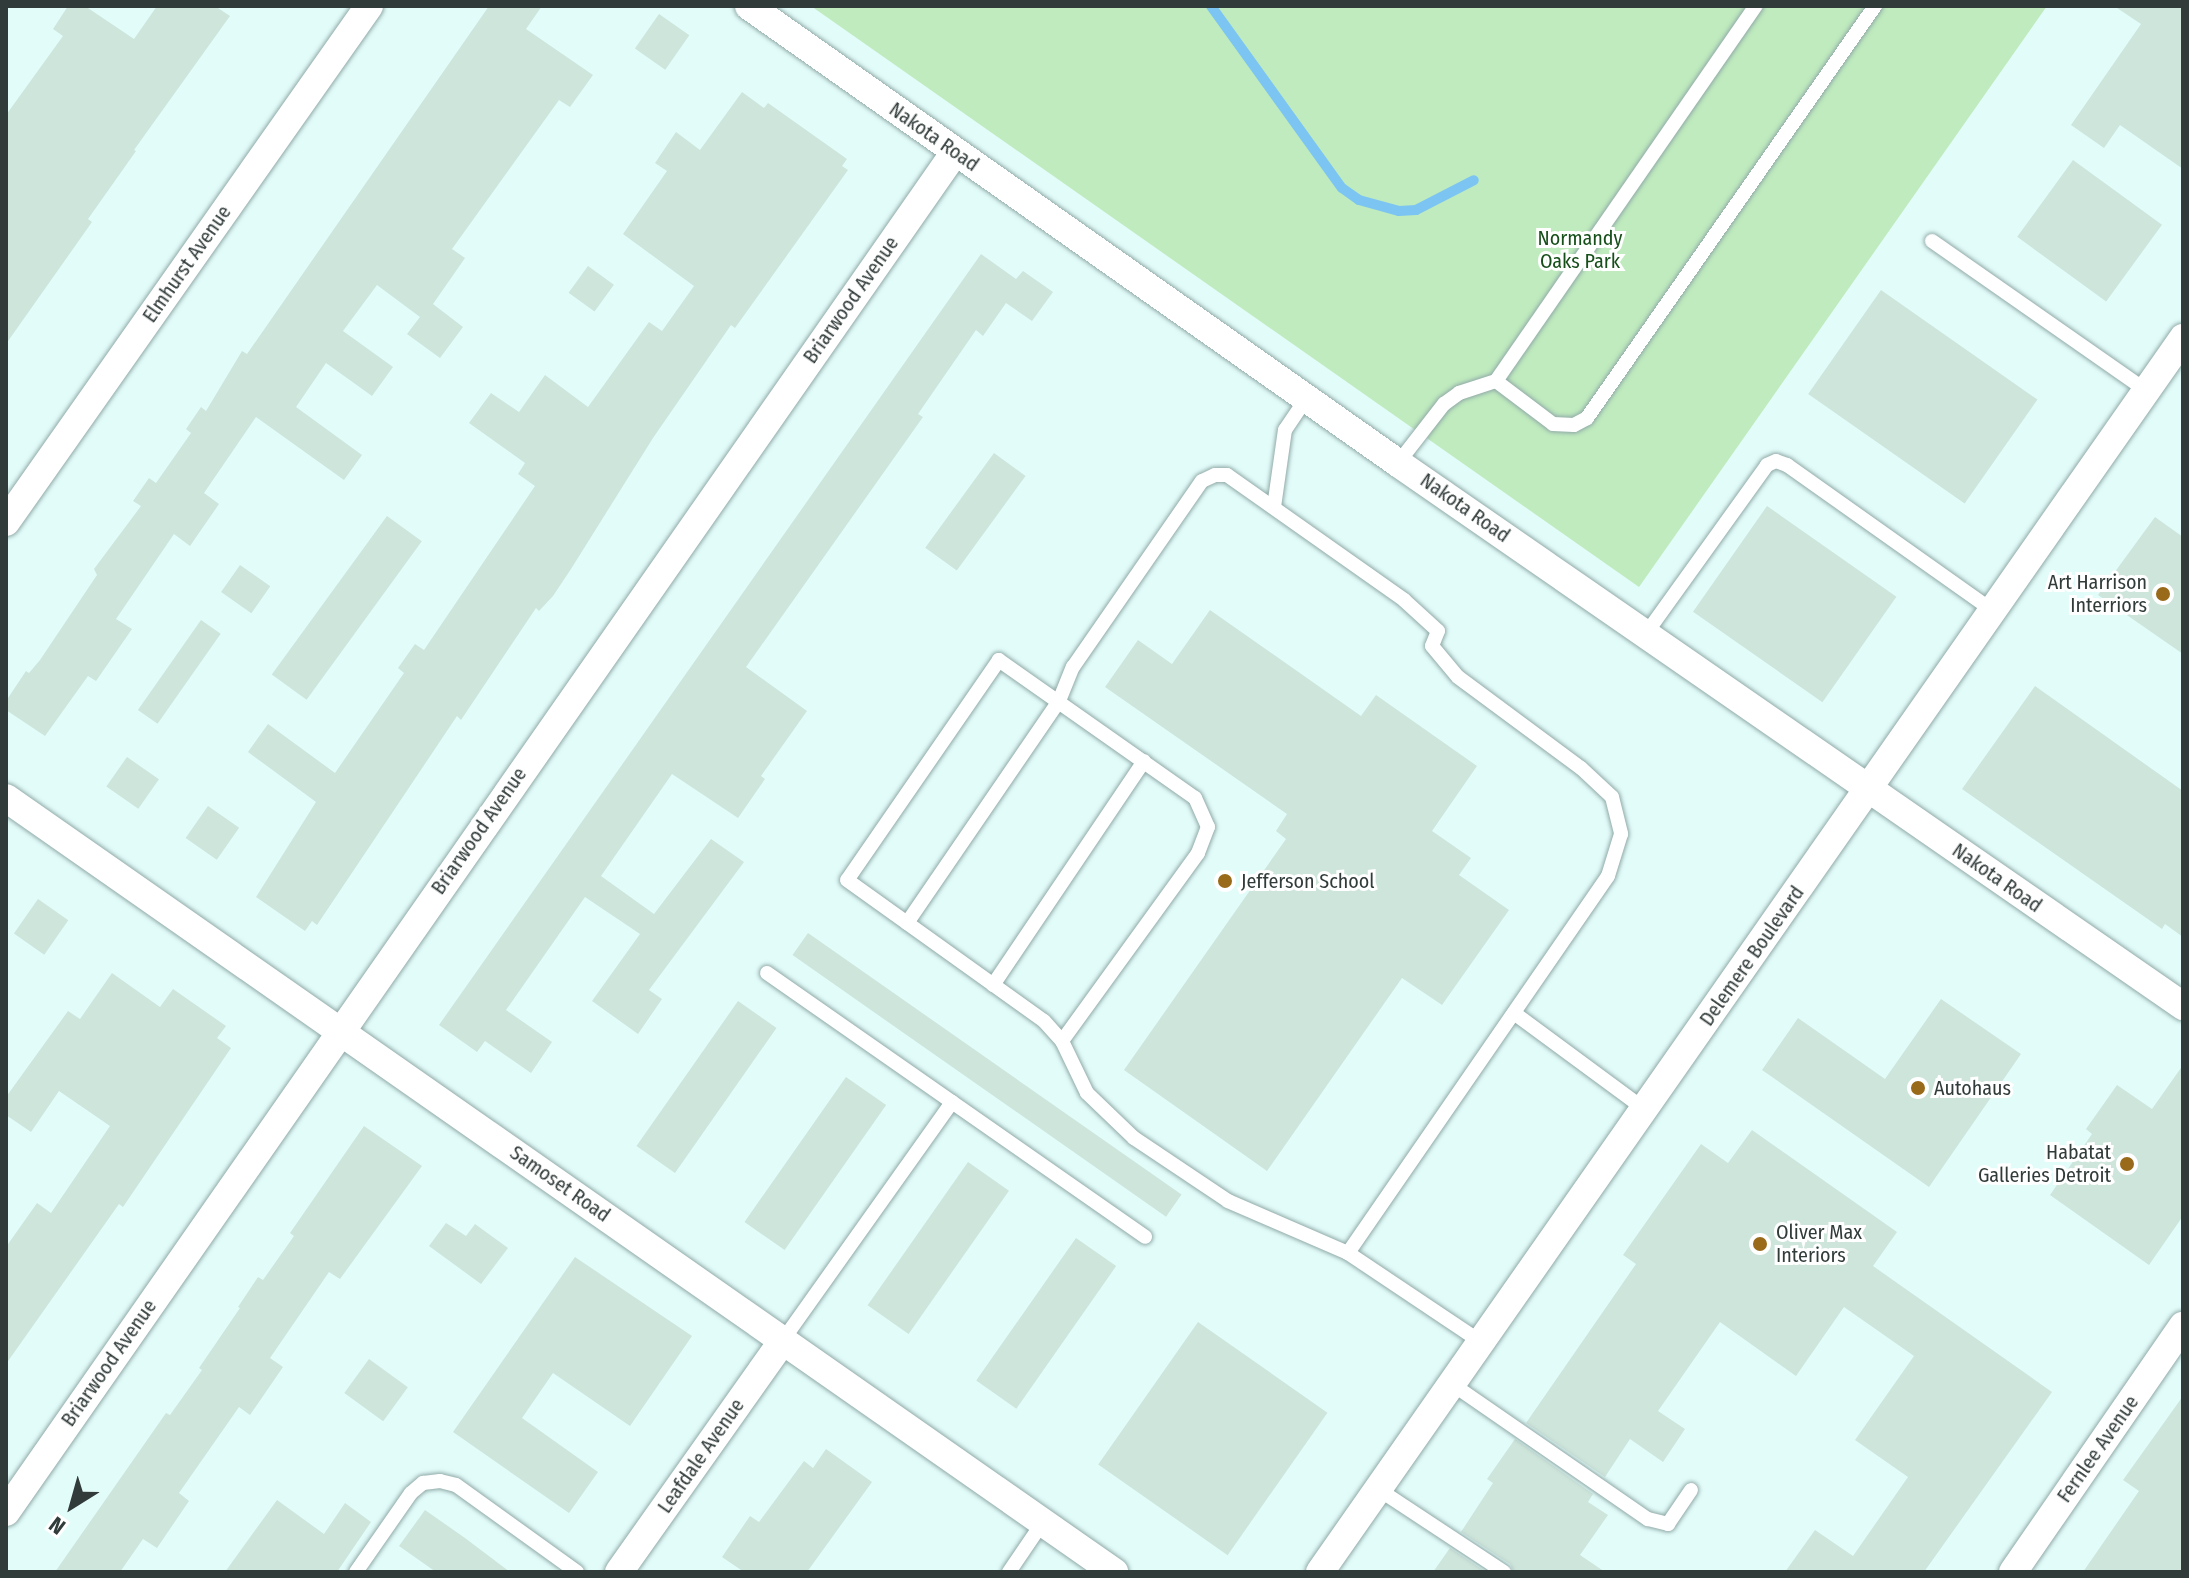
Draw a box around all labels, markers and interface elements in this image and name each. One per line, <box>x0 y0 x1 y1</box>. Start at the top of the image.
street label: Nakota Road <box>885 97 983 177</box>
street label: Elmhurst Avenue <box>138 201 236 327</box>
park label: Normandy Oaks Park <box>1538 226 1622 273</box>
street label: Briarwood Avenue <box>798 232 904 368</box>
street label: Nakota Road <box>1416 468 1514 548</box>
place label: Art Harrison Interriors <box>2048 570 2147 617</box>
marker: Art Harrison Interriors <box>2154 585 2172 603</box>
street label: Briarwood Avenue <box>426 763 532 899</box>
street label: Nakota Road <box>1948 838 2046 918</box>
place label: Jefferson School <box>1241 869 1375 893</box>
marker: Jefferson School <box>1216 872 1234 890</box>
street label: Delemere Boulevard <box>1695 881 1809 1031</box>
place label: Autohaus <box>1934 1076 2011 1100</box>
marker: Autohaus <box>1909 1079 1927 1097</box>
place label: Habatat Galleries Detroit <box>1978 1140 2111 1187</box>
street label: Samoset Road <box>505 1141 615 1227</box>
marker: Habatat Galleries Detroit <box>2118 1155 2136 1173</box>
place label: Oliver Max Interiors <box>1776 1220 1862 1267</box>
marker: Oliver Max Interiors <box>1751 1235 1769 1253</box>
street label: Briarwood Avenue <box>56 1295 162 1431</box>
street label: Fernlee Avenue <box>2052 1391 2144 1507</box>
street label: Leafdale Avenue <box>653 1394 749 1518</box>
north arrow <box>32 1466 112 1546</box>
text: N <box>44 1511 71 1540</box>

